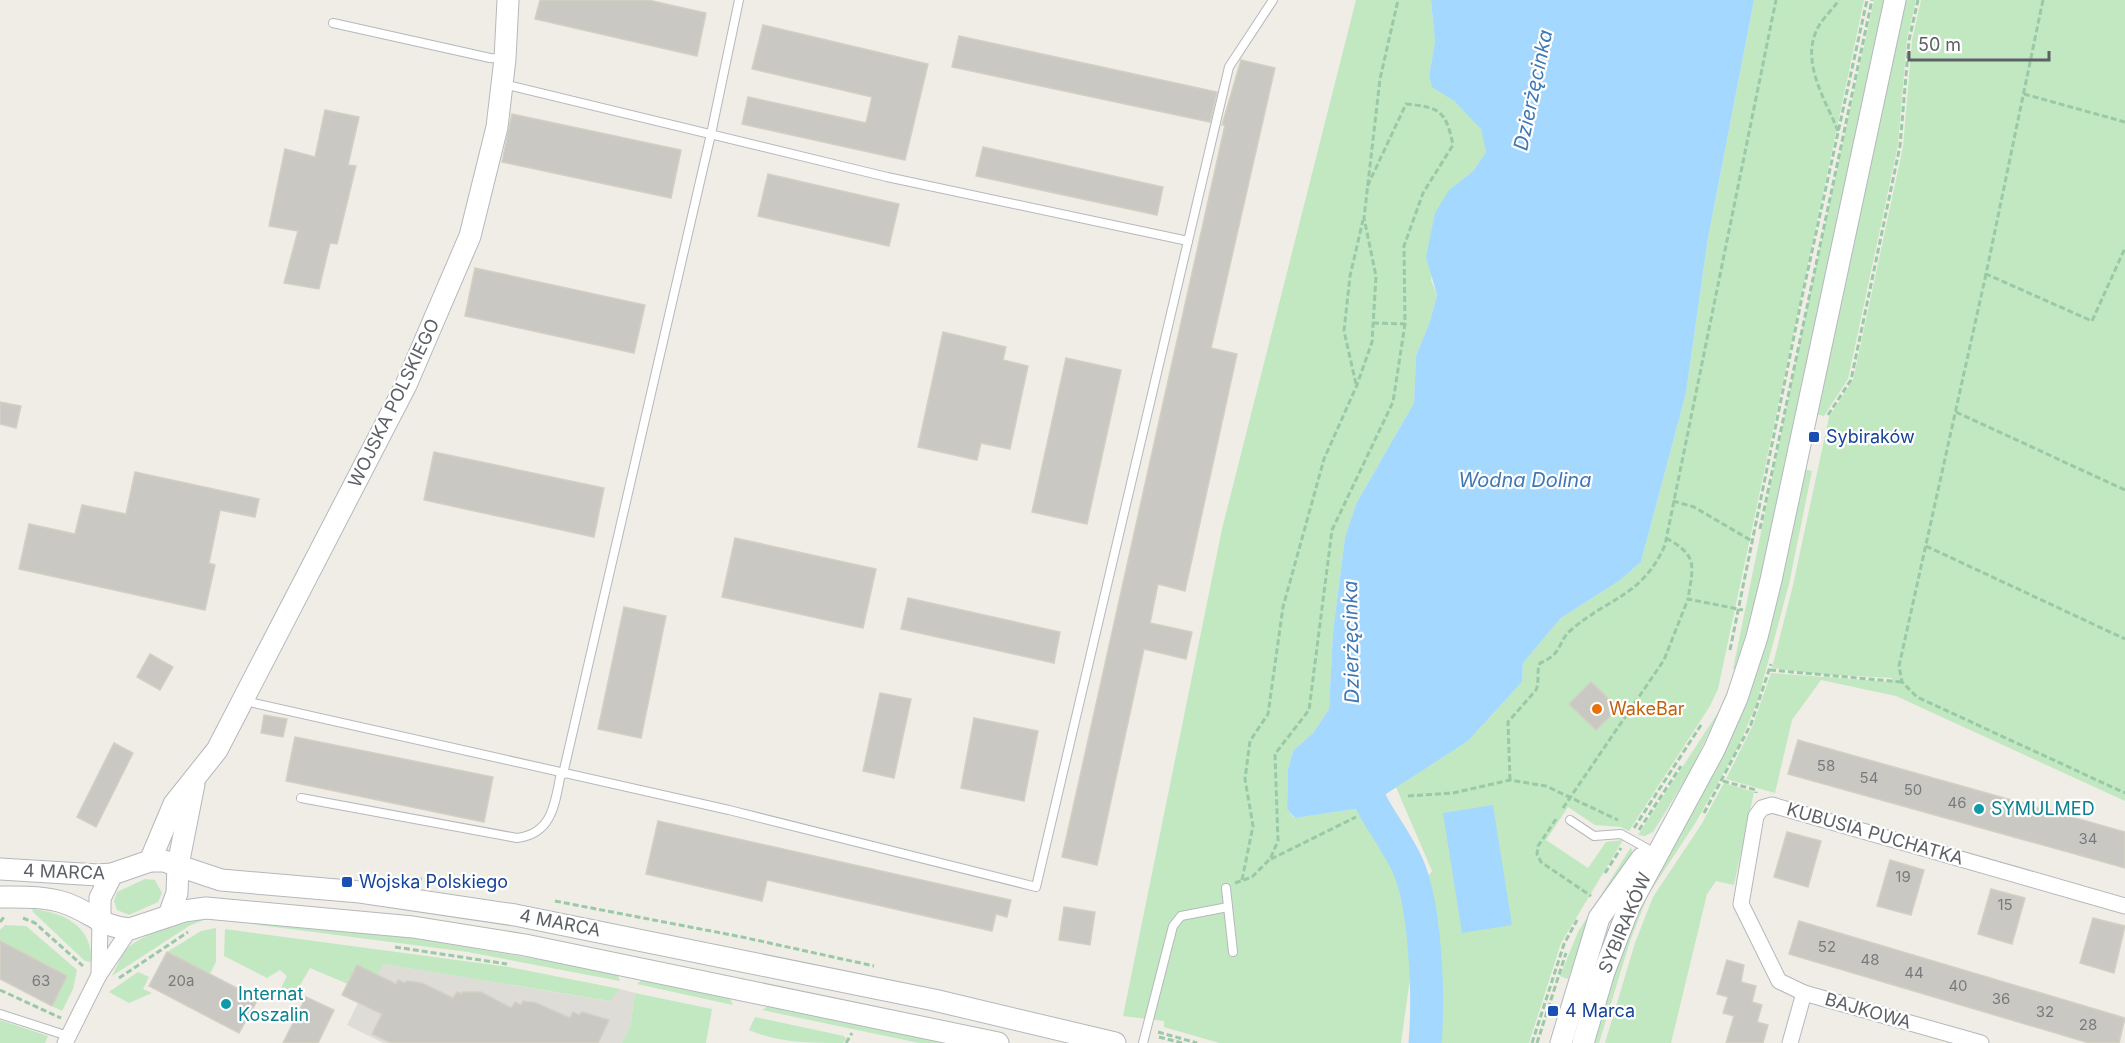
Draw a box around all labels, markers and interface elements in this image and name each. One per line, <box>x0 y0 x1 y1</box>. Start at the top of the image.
scale bar <box>1909 24 2048 62</box>
water label: Dzierżęcinka <box>1509 28 1557 152</box>
text: 50 m <box>1918 34 1961 55</box>
street label: WOJSKA POLSKIEGO <box>344 315 443 490</box>
place label: Sybiraków <box>1826 426 1915 447</box>
marker: Sybiraków <box>1807 430 1821 444</box>
water label: Wodna Dolina <box>1459 468 1591 492</box>
water label: Dzierżęcinka <box>1338 581 1364 703</box>
place label: WakeBar <box>1609 698 1685 719</box>
marker: WakeBar <box>1590 702 1604 716</box>
house number: 58 <box>1817 756 1835 775</box>
house number: 54 <box>1860 768 1878 787</box>
house number: 50 <box>1904 780 1922 799</box>
house number: 46 <box>1948 793 1967 812</box>
street label: KUBUSIA PUCHATKA <box>1784 798 1966 869</box>
place label: SYMULMED <box>1991 798 2095 819</box>
marker: SYMULMED <box>1972 802 1986 816</box>
house number: 34 <box>2079 829 2097 848</box>
street label: 4 MARCA <box>23 860 105 883</box>
house number: 19 <box>1895 867 1911 886</box>
street label: SYBIRAKÓW <box>1593 869 1655 976</box>
place label: Wojska Polskiego <box>359 871 508 892</box>
marker: Wojska Polskiego <box>340 875 354 889</box>
house number: 15 <box>1997 895 2013 914</box>
street label: 4 MARCA <box>518 904 602 941</box>
house number: 52 <box>1818 937 1836 956</box>
house number: 48 <box>1861 950 1879 969</box>
house number: 44 <box>1904 963 1924 982</box>
house number: 63 <box>32 971 50 990</box>
house number: 20a <box>167 971 195 990</box>
house number: 40 <box>1948 976 1968 995</box>
place label: Internat Koszalin <box>238 983 309 1025</box>
street label: BAJKOWA <box>1823 988 1914 1033</box>
house number: 36 <box>1992 989 2010 1008</box>
marker: Internat Koszalin <box>219 997 233 1011</box>
place label: 4 Marca <box>1565 1000 1635 1021</box>
house number: 32 <box>2036 1002 2054 1021</box>
marker: 4 Marca <box>1546 1004 1560 1018</box>
house number: 28 <box>2079 1015 2097 1034</box>

